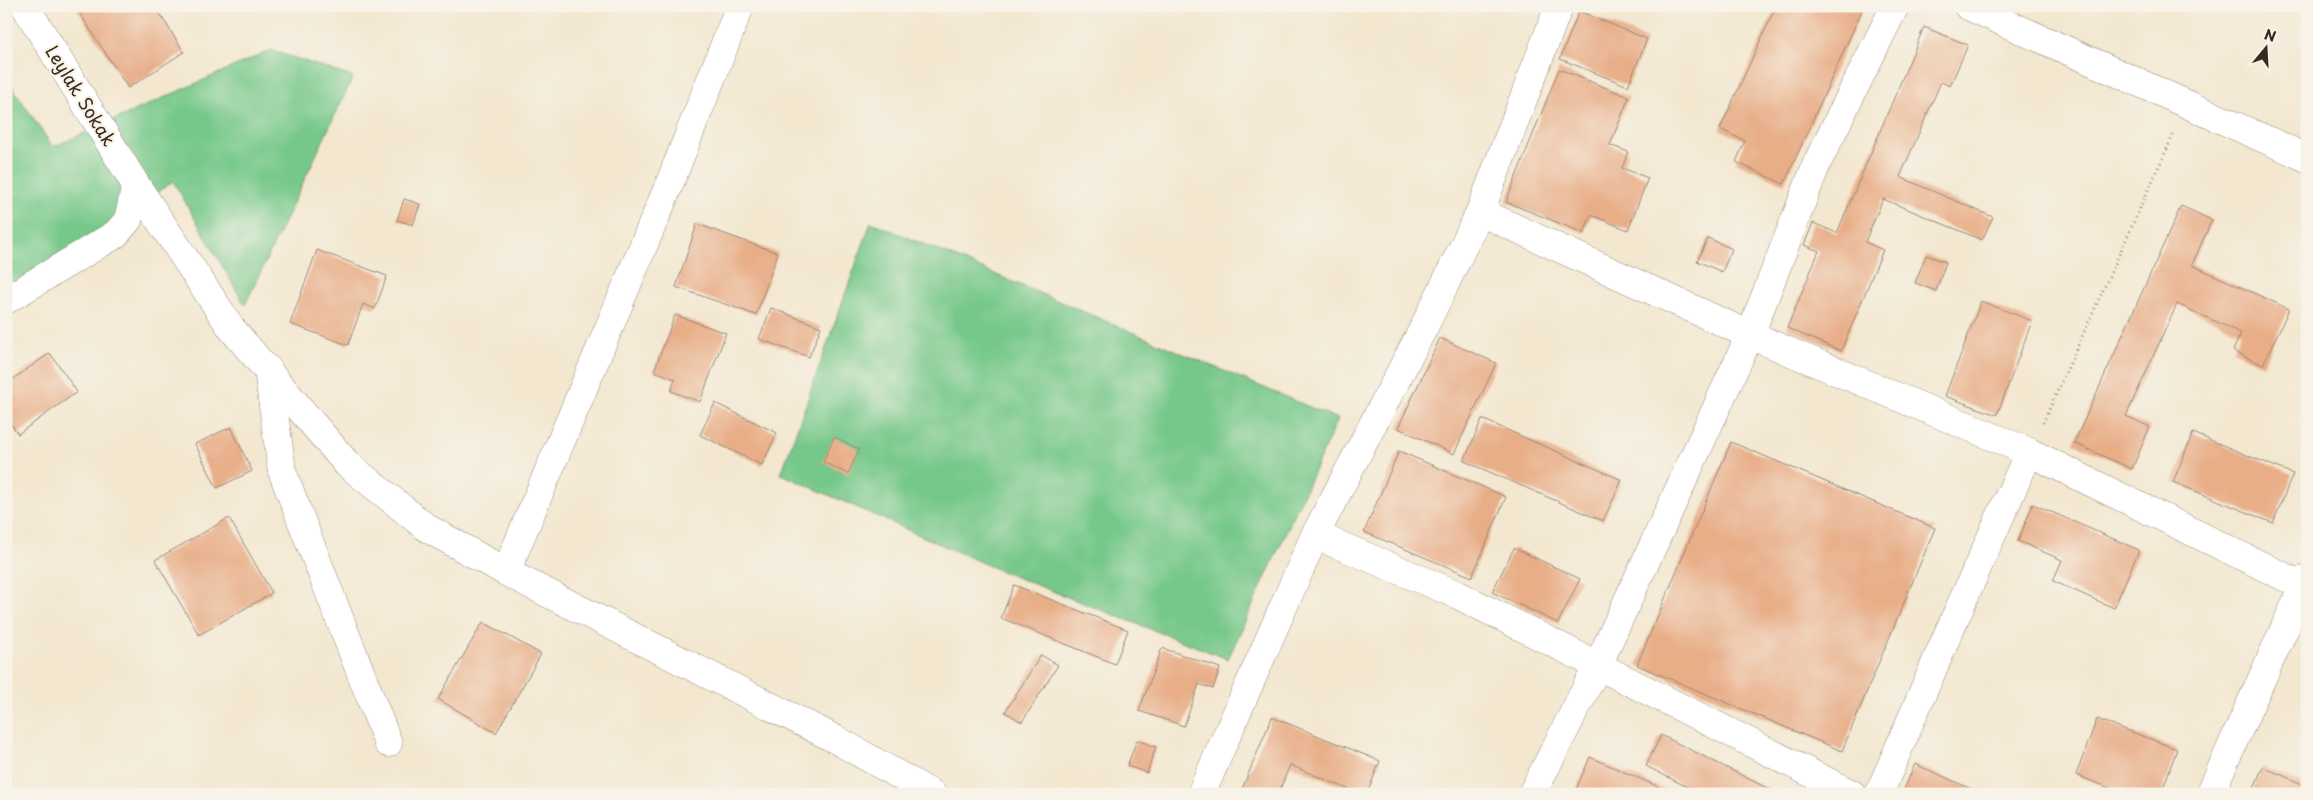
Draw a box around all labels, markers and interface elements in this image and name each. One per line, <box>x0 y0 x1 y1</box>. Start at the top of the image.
north arrow <box>2240 22 2290 72</box>
text: N <box>2262 23 2279 47</box>
street label: Leylak Sokak <box>39 40 123 151</box>

